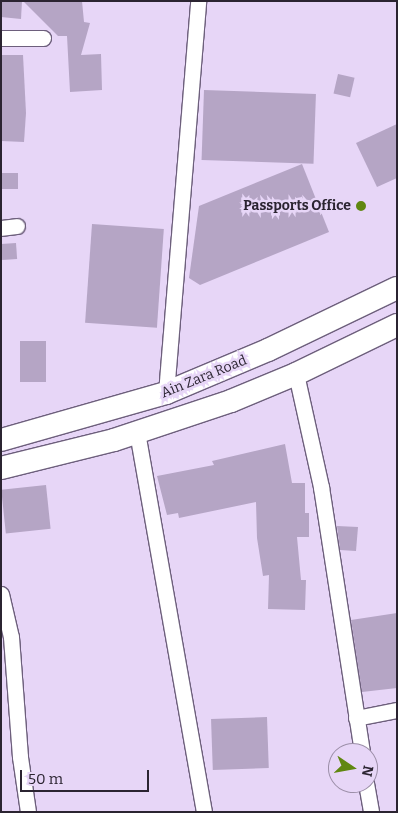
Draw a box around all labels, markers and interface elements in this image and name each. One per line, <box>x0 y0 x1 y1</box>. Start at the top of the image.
place label: Passports Office <box>243 198 351 214</box>
marker: Passports Office <box>355 200 367 212</box>
street label: Ain Zara Road <box>159 352 249 402</box>
north arrow <box>328 743 378 793</box>
scale bar <box>22 760 151 792</box>
text: N <box>358 764 377 778</box>
text: 50 m <box>28 770 63 788</box>

